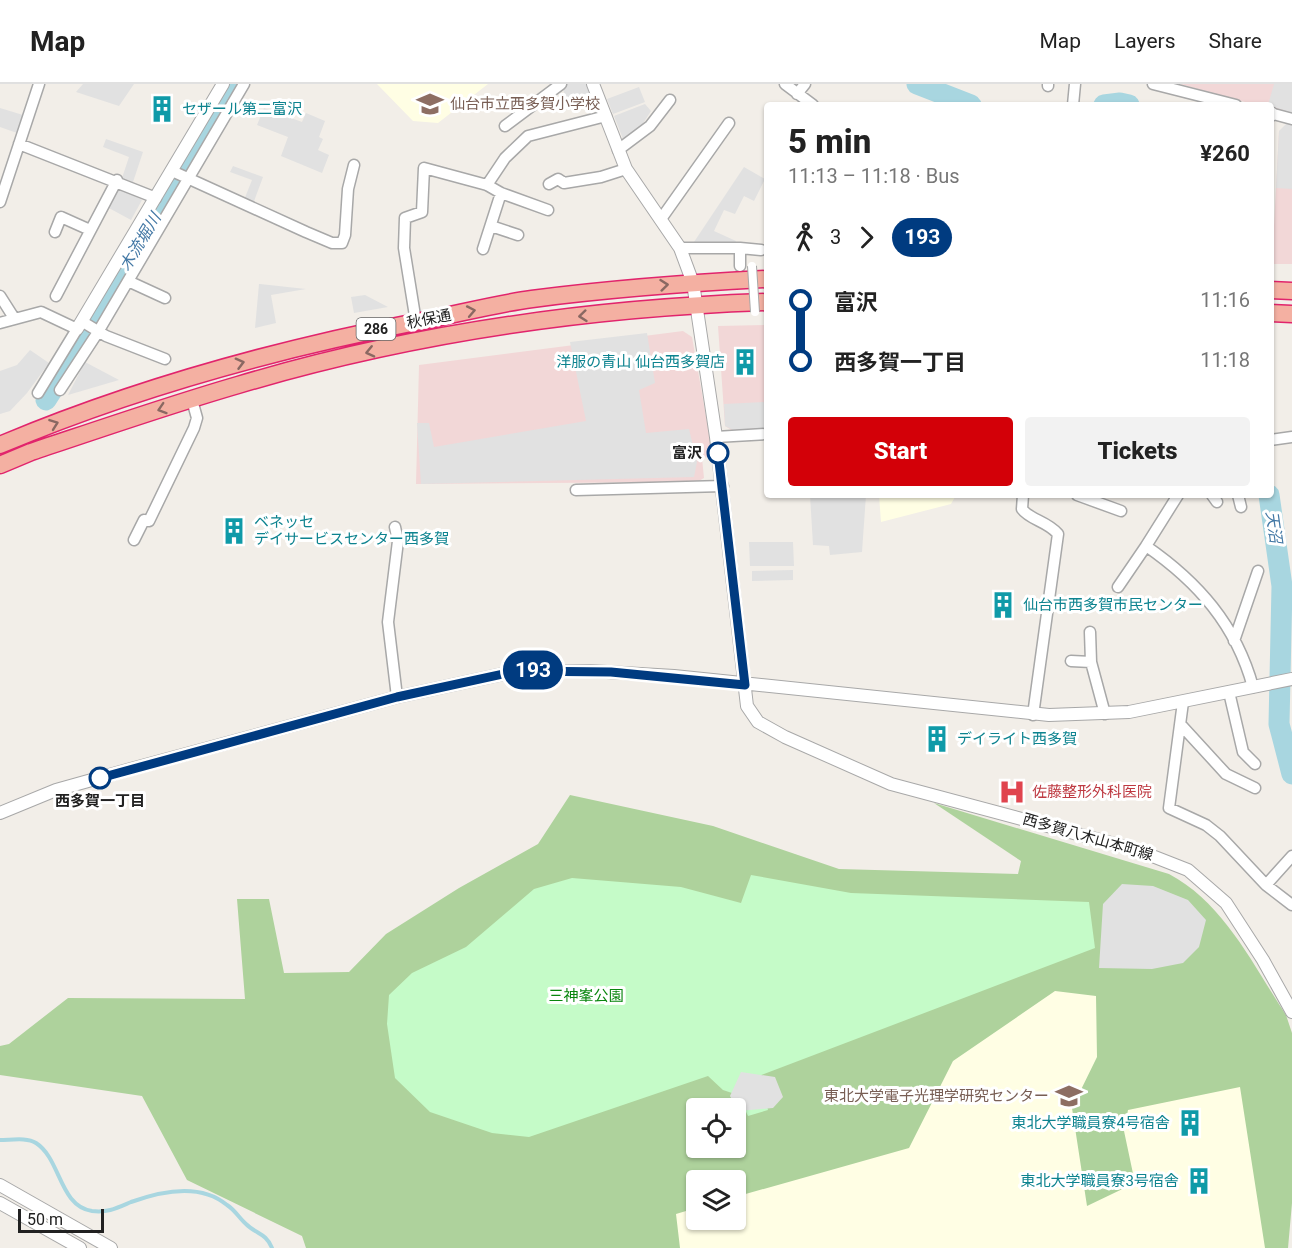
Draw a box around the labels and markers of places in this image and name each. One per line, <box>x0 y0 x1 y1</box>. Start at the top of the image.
school or university icon: 仙台市立西多賀小学校 <box>415 89 445 119</box>
building icon: セザール第二富沢 <box>147 94 177 124</box>
place label: 仙台市立西多賀小学校 <box>450 95 600 113</box>
place label: セザール第二富沢 <box>182 100 302 118</box>
building icon: 洋服の青山 仙台西多賀店 <box>730 347 760 377</box>
place label: 洋服の青山 仙台西多賀店 <box>556 353 725 371</box>
marker: 富沢 <box>707 442 729 464</box>
place label: 富沢 <box>672 444 702 462</box>
place label: ベネッセ デイサービスセンター西多賀 <box>254 513 449 548</box>
building icon: ベネッセ デイサービスセンター西多賀 <box>219 516 249 546</box>
building icon: 仙台市西多賀市民センター <box>988 590 1018 620</box>
place label: 仙台市西多賀市民センター <box>1023 596 1203 614</box>
building icon: デイライト西多賀 <box>922 724 952 754</box>
place label: デイライト西多賀 <box>957 730 1077 748</box>
marker: 西多賀一丁目 <box>89 767 111 789</box>
hospital icon: 佐藤整形外科医院 <box>997 777 1027 807</box>
place label: 佐藤整形外科医院 <box>1032 783 1152 801</box>
place label: 西多賀一丁目 <box>55 792 145 810</box>
school or university icon: 東北大学電子光理学研究センター <box>1054 1081 1084 1111</box>
place label: 東北大学電子光理学研究センター <box>824 1087 1049 1105</box>
building icon: 東北大学職員寮4号宿舎 <box>1175 1108 1205 1138</box>
place label: 東北大学職員寮4号宿舎 <box>1012 1114 1170 1132</box>
building icon: 東北大学職員寮3号宿舎 <box>1184 1166 1214 1196</box>
place label: 東北大学職員寮3号宿舎 <box>1021 1172 1179 1190</box>

